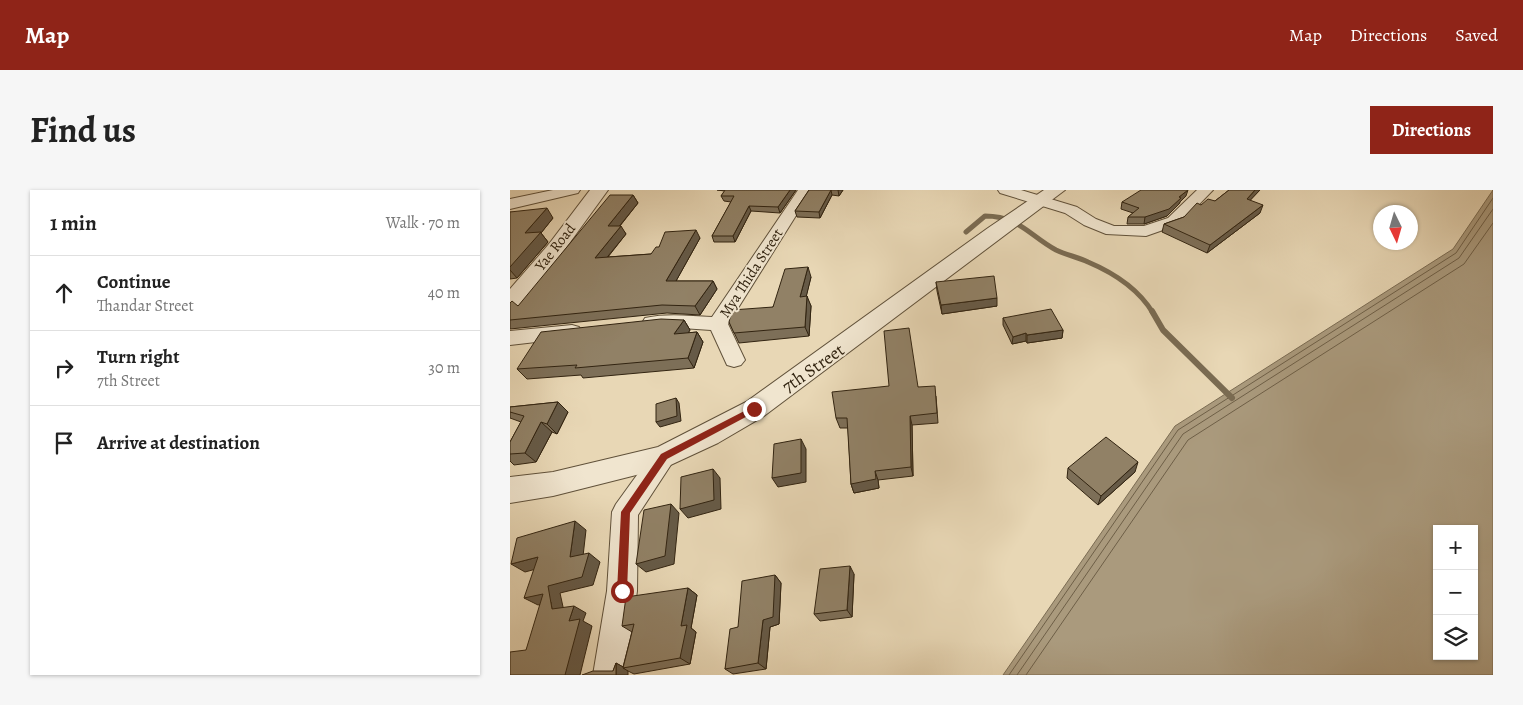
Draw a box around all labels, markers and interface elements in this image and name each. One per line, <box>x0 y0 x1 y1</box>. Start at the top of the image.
text: Map <box>25 19 69 51</box>
text: Map <box>1289 23 1322 47</box>
text: Directions <box>1350 23 1427 47</box>
text: Saved <box>1455 23 1498 47</box>
text: Find us <box>30 106 136 154</box>
button: Directions <box>1370 106 1493 154</box>
north arrow <box>1373 205 1418 250</box>
text: 1 min <box>50 209 97 237</box>
text: Walk · 70 m <box>386 212 460 234</box>
street label: Yae Road <box>530 218 580 276</box>
street label: Mya Thida Street <box>715 224 787 322</box>
text: Continue <box>97 269 171 295</box>
icon: ahead <box>50 279 78 307</box>
text: 40 m <box>428 282 460 304</box>
text: Thandar Street <box>97 295 194 317</box>
street label: 7th Street <box>777 338 849 398</box>
text: Turn right <box>97 344 179 370</box>
icon: right <box>50 354 78 382</box>
text: 30 m <box>428 357 460 379</box>
text: 7th Street <box>97 370 160 392</box>
route end <box>743 398 766 421</box>
icon: arrive <box>50 429 78 457</box>
text: Arrive at destination <box>97 430 260 456</box>
map controls <box>1433 525 1478 660</box>
button: + <box>1433 525 1478 570</box>
button: − <box>1433 570 1478 615</box>
route start <box>611 580 634 603</box>
button: layers <box>1433 615 1478 660</box>

